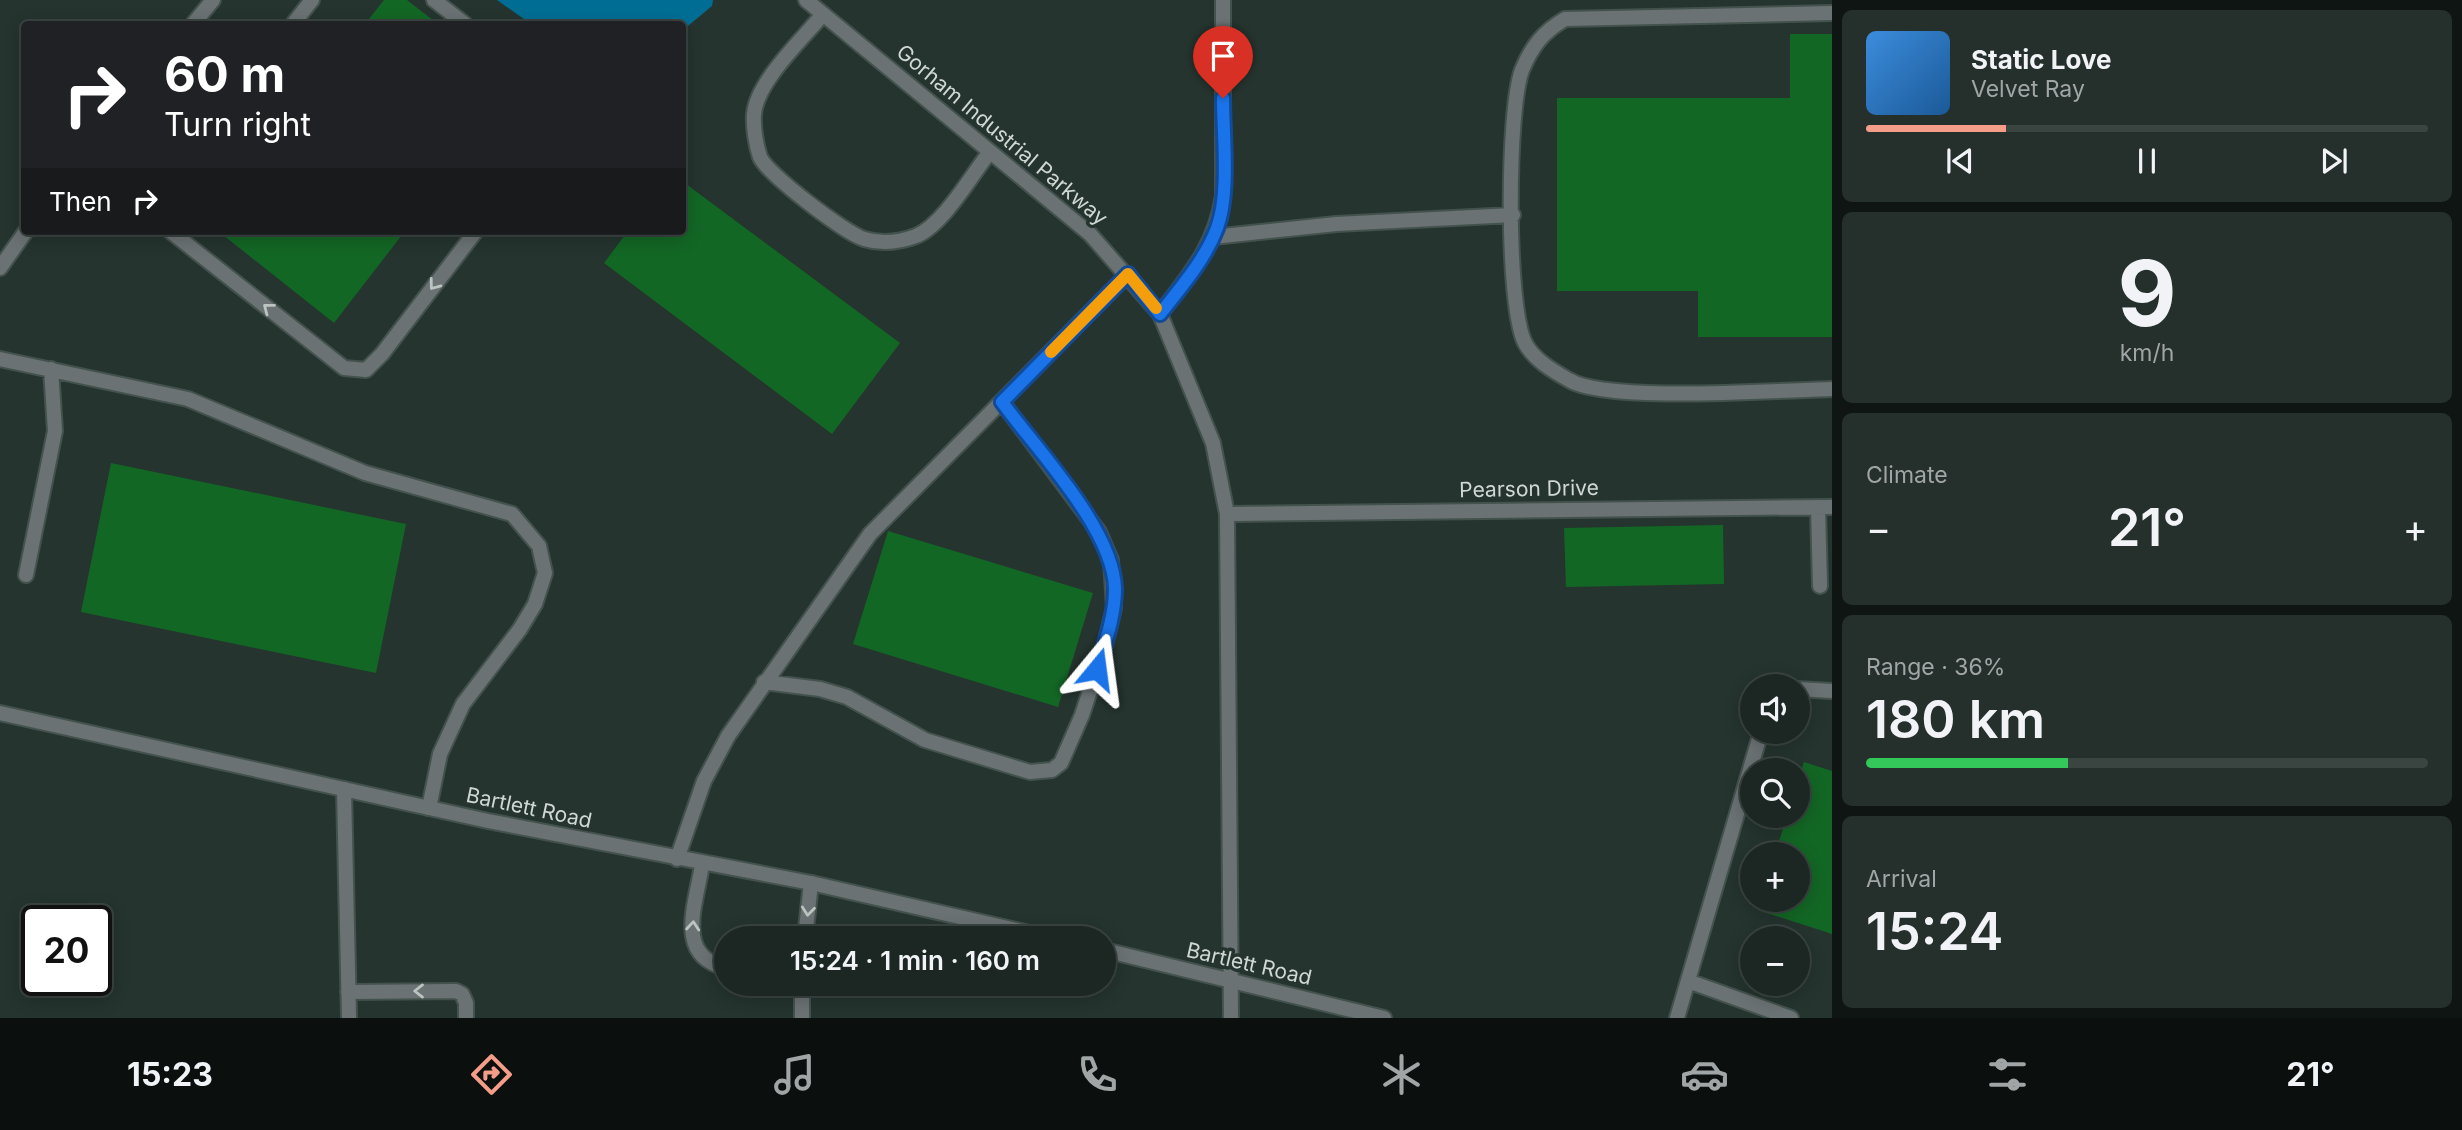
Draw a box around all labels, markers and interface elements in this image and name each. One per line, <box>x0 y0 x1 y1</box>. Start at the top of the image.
pin <box>1193 26 1253 98</box>
icon: arrive <box>1204 37 1242 75</box>
street label: Gorham Industrial Parkway <box>892 39 1113 230</box>
text: Static Love <box>1971 44 2112 75</box>
text: 60 m <box>164 45 285 104</box>
icon: right <box>49 49 140 140</box>
text: Velvet Ray <box>1971 75 2085 103</box>
text: Turn right <box>164 105 311 144</box>
icon: previous <box>1941 142 1979 180</box>
icon: pause <box>2128 142 2166 180</box>
icon: next <box>2315 142 2353 180</box>
icon: right <box>126 182 164 220</box>
text: Then <box>49 186 112 217</box>
text: 9 <box>2117 238 2177 348</box>
one-way arrow <box>430 278 443 290</box>
one-way arrow <box>263 304 276 316</box>
text: km/h <box>2120 339 2174 367</box>
text: Climate <box>1866 461 1948 489</box>
street label: Pearson Drive <box>1459 475 1599 502</box>
text: 21° <box>2108 496 2186 559</box>
text: − <box>1866 505 1891 551</box>
text: + <box>2403 505 2428 551</box>
position arrow <box>1060 632 1134 706</box>
text: Range · 36% <box>1866 653 2005 681</box>
map controls <box>1740 674 1810 996</box>
button: sound <box>1740 674 1810 744</box>
text: 180 km <box>1866 688 2045 751</box>
button: search <box>1740 758 1810 828</box>
street label: Bartlett Road <box>464 782 594 833</box>
button: + <box>1740 842 1810 912</box>
text: Arrival <box>1866 865 1937 893</box>
text: 15:24 <box>1866 900 2004 963</box>
speed limit sign: 20 <box>21 905 112 996</box>
one-way arrow <box>801 905 816 916</box>
one-way arrow <box>685 920 700 931</box>
button: − <box>1740 926 1810 996</box>
street label: Bartlett Road <box>1184 937 1314 990</box>
text: 15:24 · 1 min · 160 m <box>790 945 1040 976</box>
one-way arrow <box>413 983 424 999</box>
icon: directions <box>467 1050 516 1099</box>
icon: music <box>770 1050 819 1099</box>
icon: phone <box>1073 1050 1122 1099</box>
icon: climate <box>1377 1050 1426 1099</box>
icon: car <box>1680 1050 1729 1099</box>
icon: filters <box>1983 1050 2032 1099</box>
text: 15:23 <box>127 1055 213 1094</box>
text: 21° <box>2286 1055 2335 1094</box>

